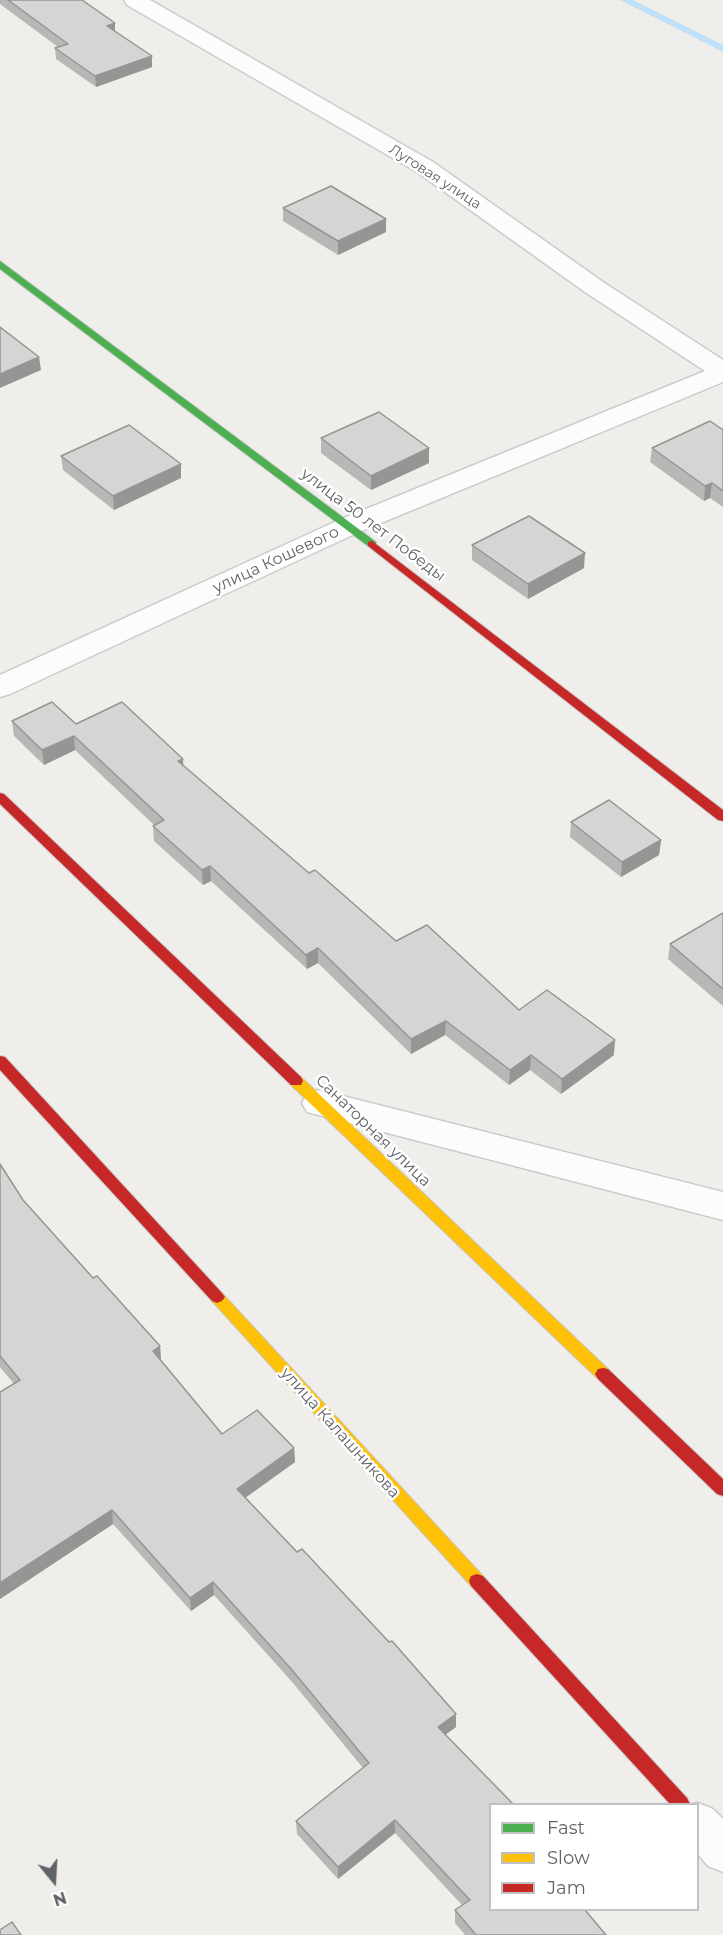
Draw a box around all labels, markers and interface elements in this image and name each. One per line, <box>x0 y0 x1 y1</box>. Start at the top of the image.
street label: Луговая улица <box>386 141 484 213</box>
street label: улица 50 лет Победы <box>297 464 449 586</box>
street label: улица Кошевого <box>210 522 342 598</box>
street label: Санаторная улица <box>311 1071 435 1191</box>
street label: улица Калашникова <box>276 1364 404 1502</box>
legend <box>489 1803 699 1911</box>
text: Fast <box>547 1817 585 1839</box>
text: Slow <box>547 1847 590 1869</box>
north arrow <box>24 1851 84 1911</box>
text: Jam <box>547 1877 586 1899</box>
text: N <box>51 1888 69 1910</box>

